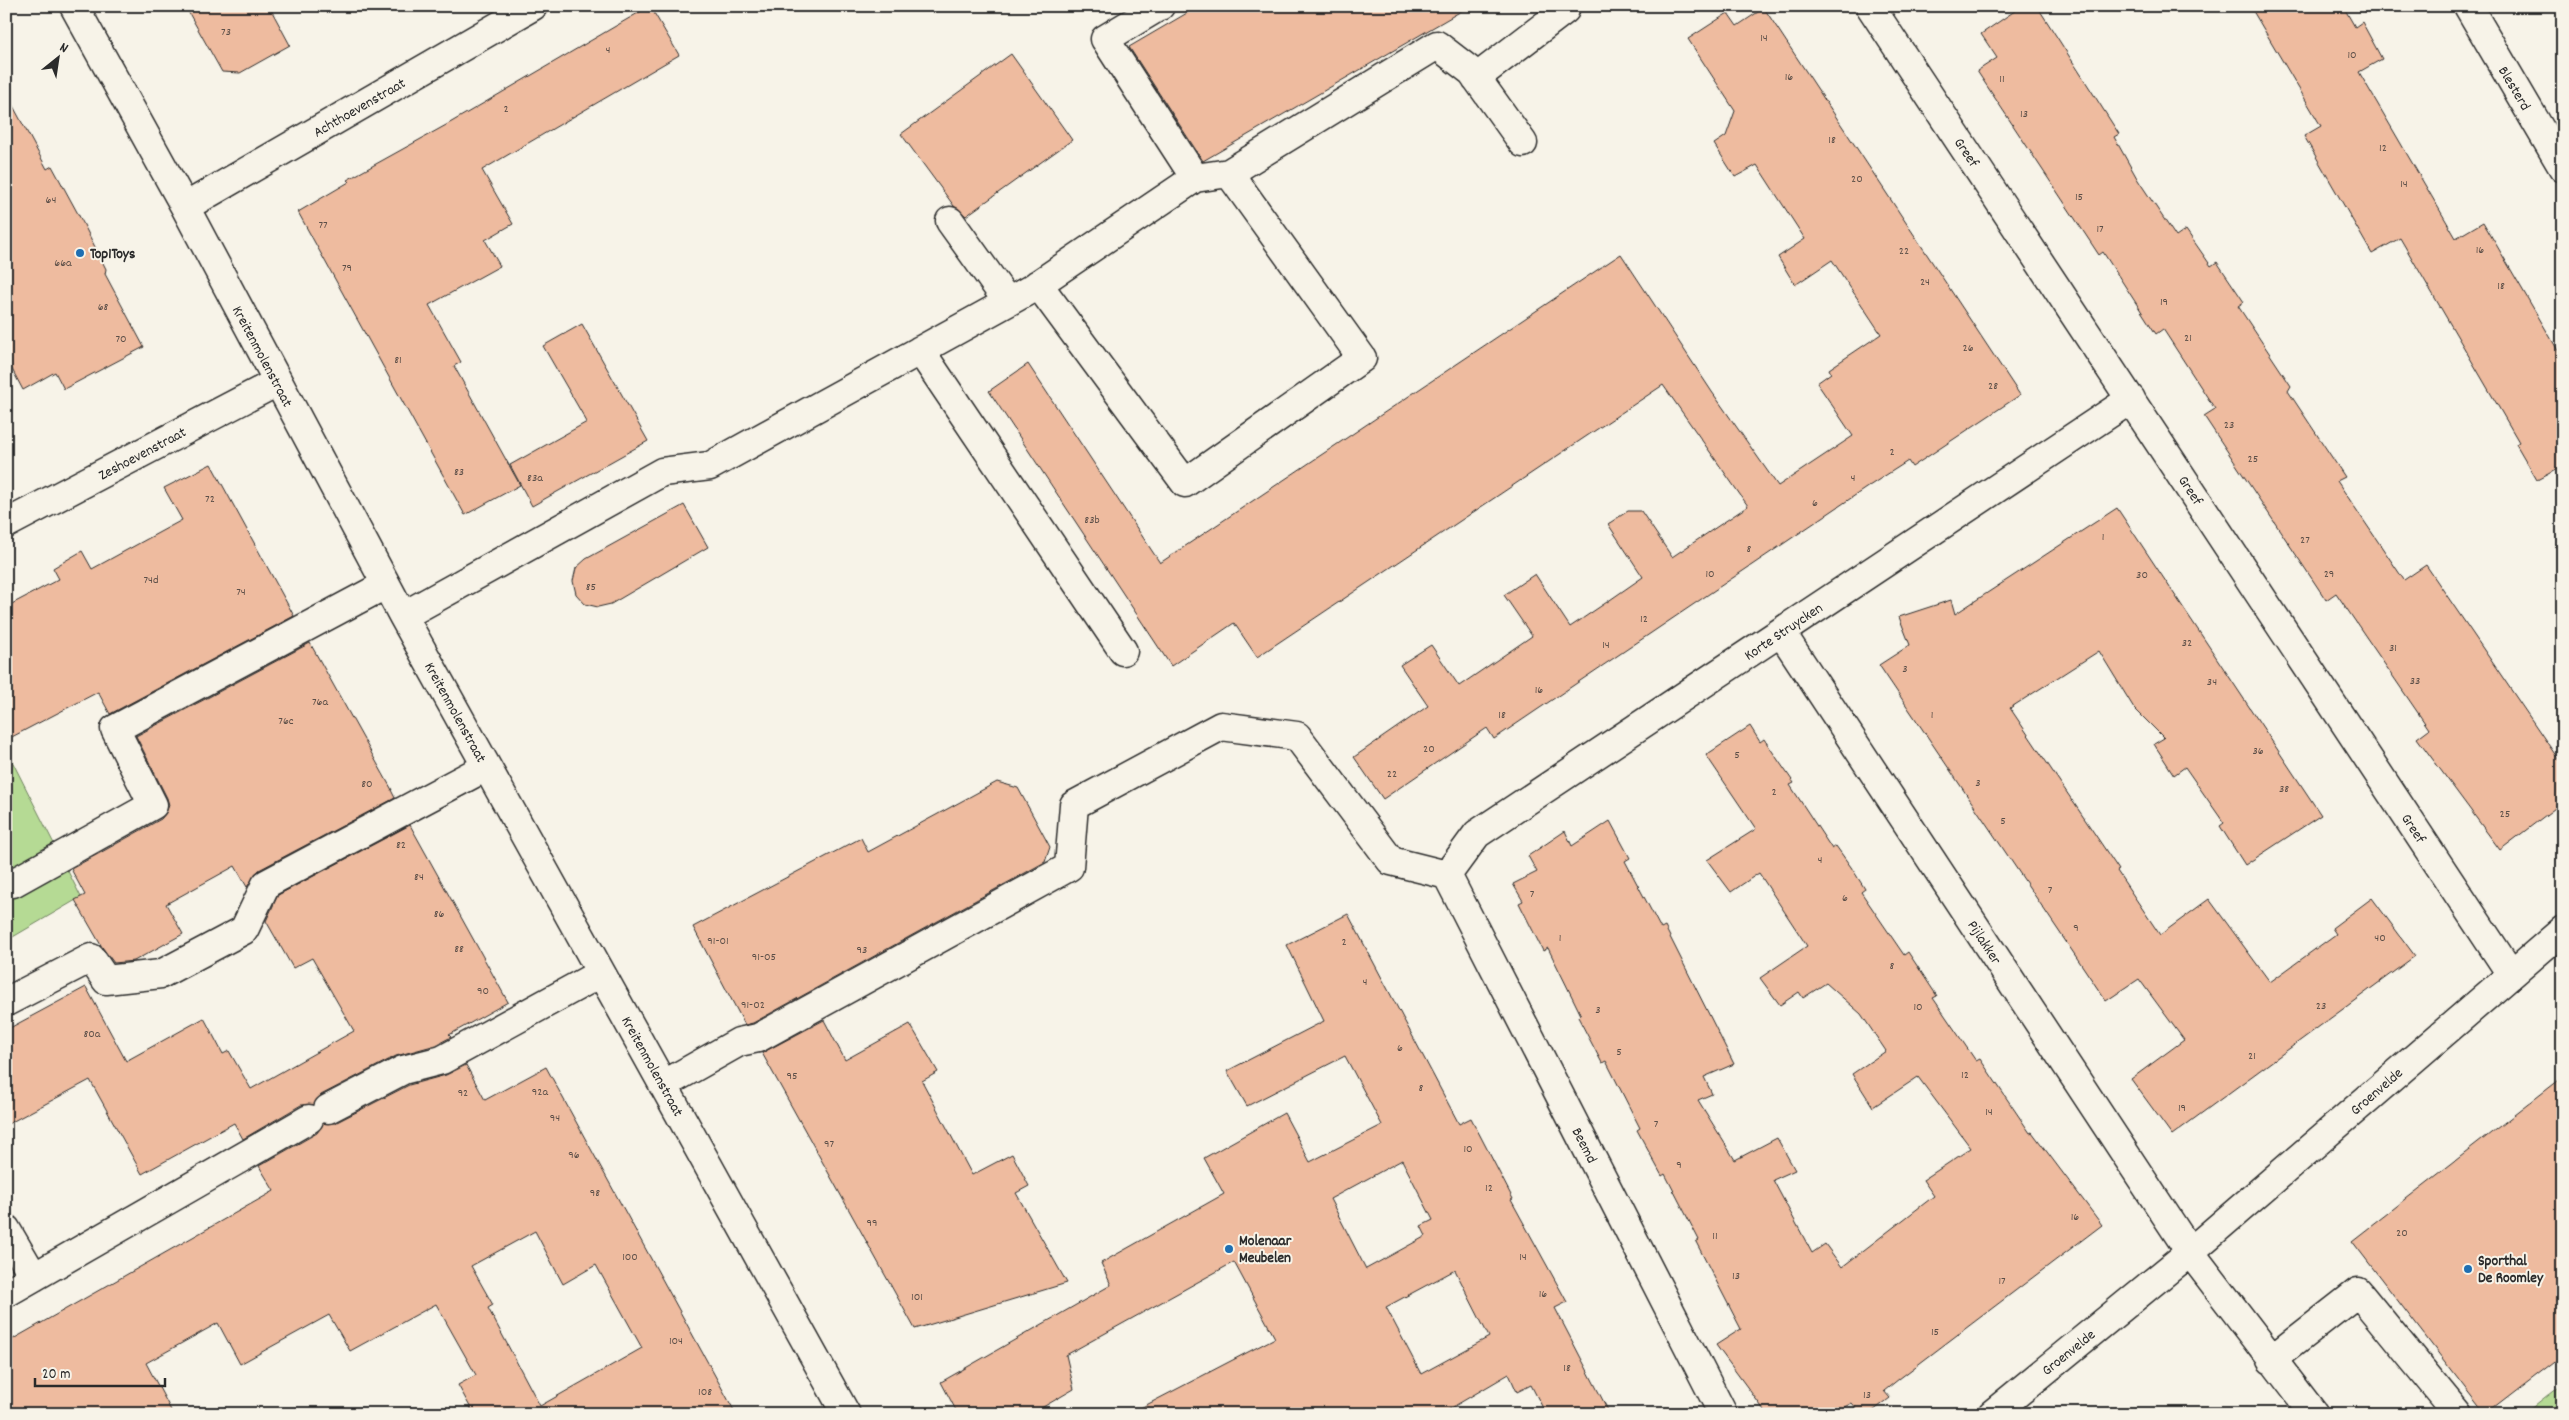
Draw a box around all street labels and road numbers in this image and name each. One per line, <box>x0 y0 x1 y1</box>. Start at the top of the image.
street label: Blesterd <box>2491 63 2535 115</box>
street label: Achthoevenstraat <box>310 73 411 144</box>
street label: Greef <box>1947 134 1984 173</box>
street label: Kreitenmolenstraat <box>225 302 297 412</box>
street label: Zeshoevenstraat <box>95 422 191 487</box>
street label: Greef <box>2171 472 2208 511</box>
street label: Korte Struycken <box>1740 598 1828 667</box>
street label: Kreitenmolenstraat <box>417 659 491 768</box>
street label: Greef <box>2394 810 2431 849</box>
street label: Pijlakker <box>1961 917 2006 970</box>
street label: Kreitenmolenstraat <box>614 1013 688 1122</box>
street label: Groenvelde <box>2346 1063 2409 1122</box>
street label: Beemd <box>1565 1124 1602 1168</box>
street label: Groenvelde <box>2038 1325 2101 1382</box>

